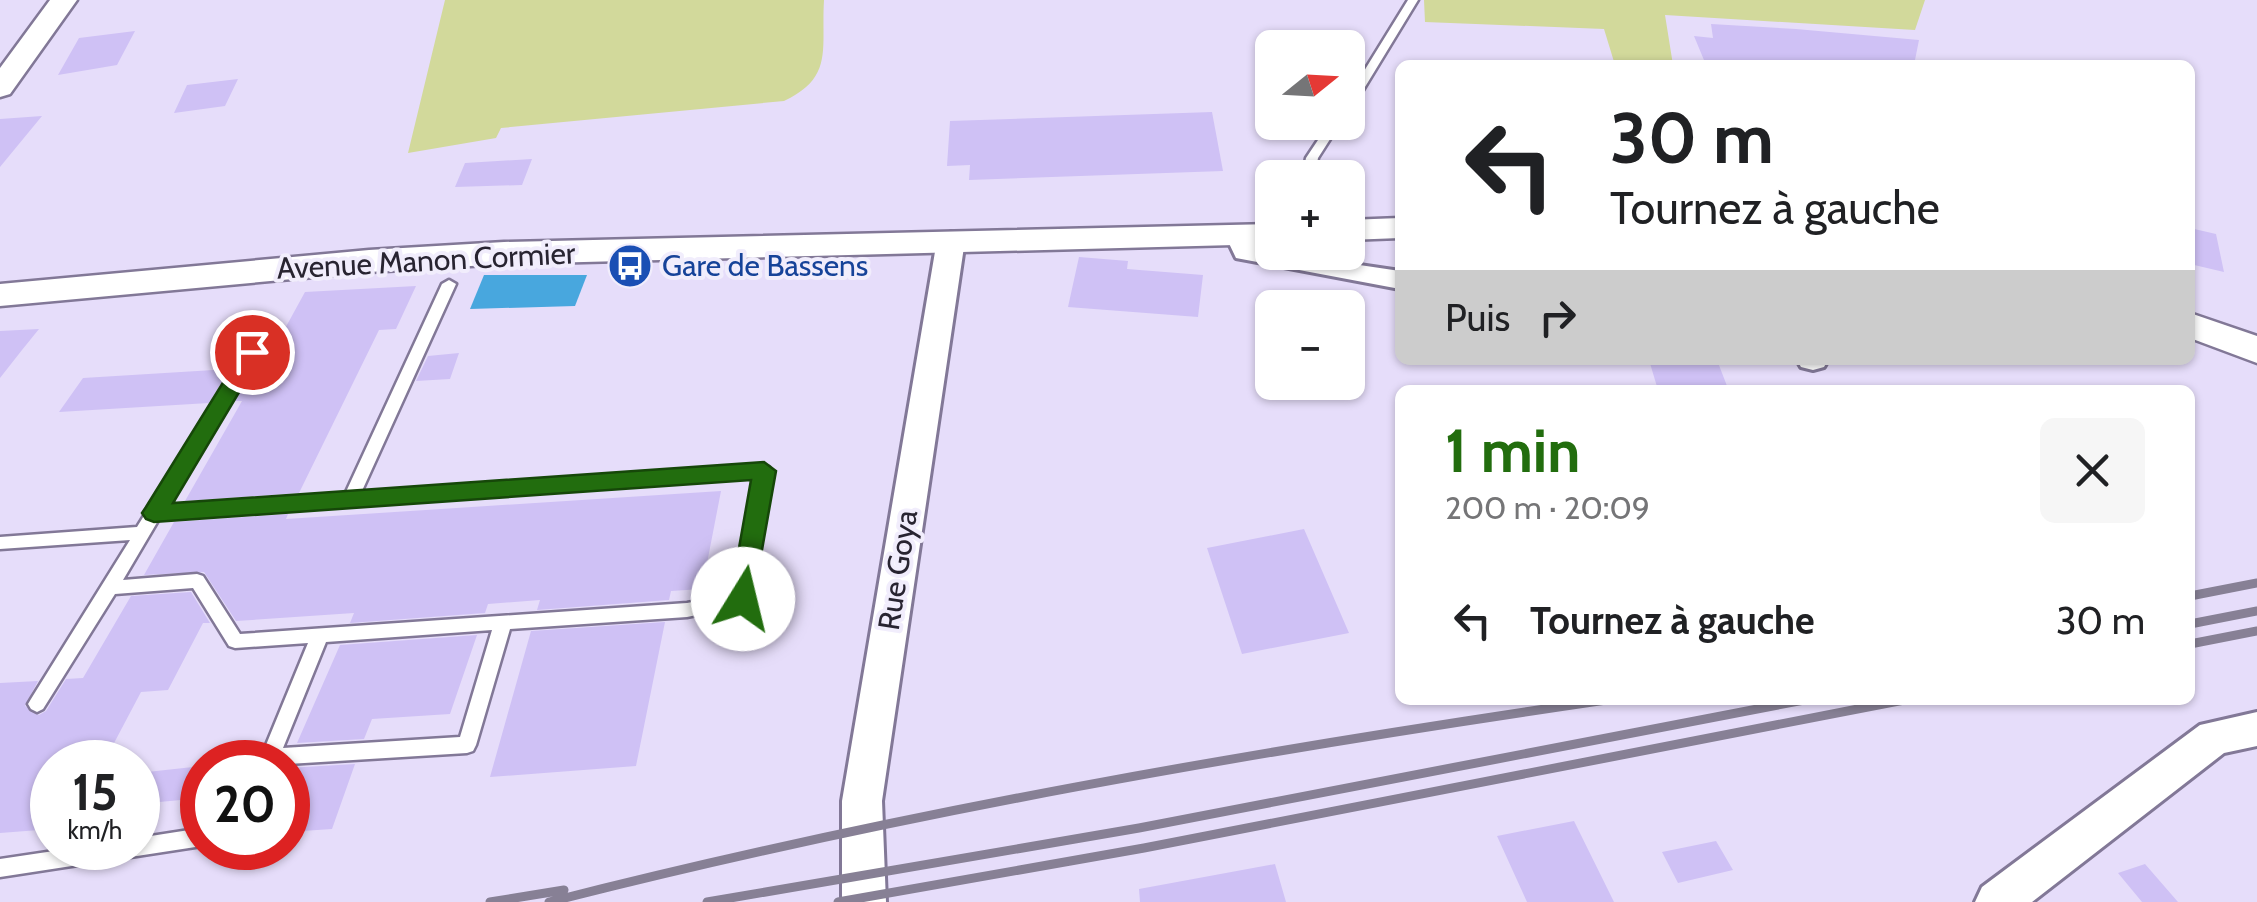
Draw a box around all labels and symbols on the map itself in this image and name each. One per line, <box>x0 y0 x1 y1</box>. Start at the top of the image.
north arrow <box>1255 30 1365 140</box>
street label: Avenue Manon Cormier <box>276 234 577 287</box>
bus stop icon: Gare de Bassens <box>607 243 653 289</box>
place label: Gare de Bassens <box>662 247 868 284</box>
pin <box>210 310 295 395</box>
street label: Rue Goya <box>870 507 925 633</box>
position arrow <box>691 547 795 651</box>
speed limit sign: 20 <box>180 740 310 870</box>

